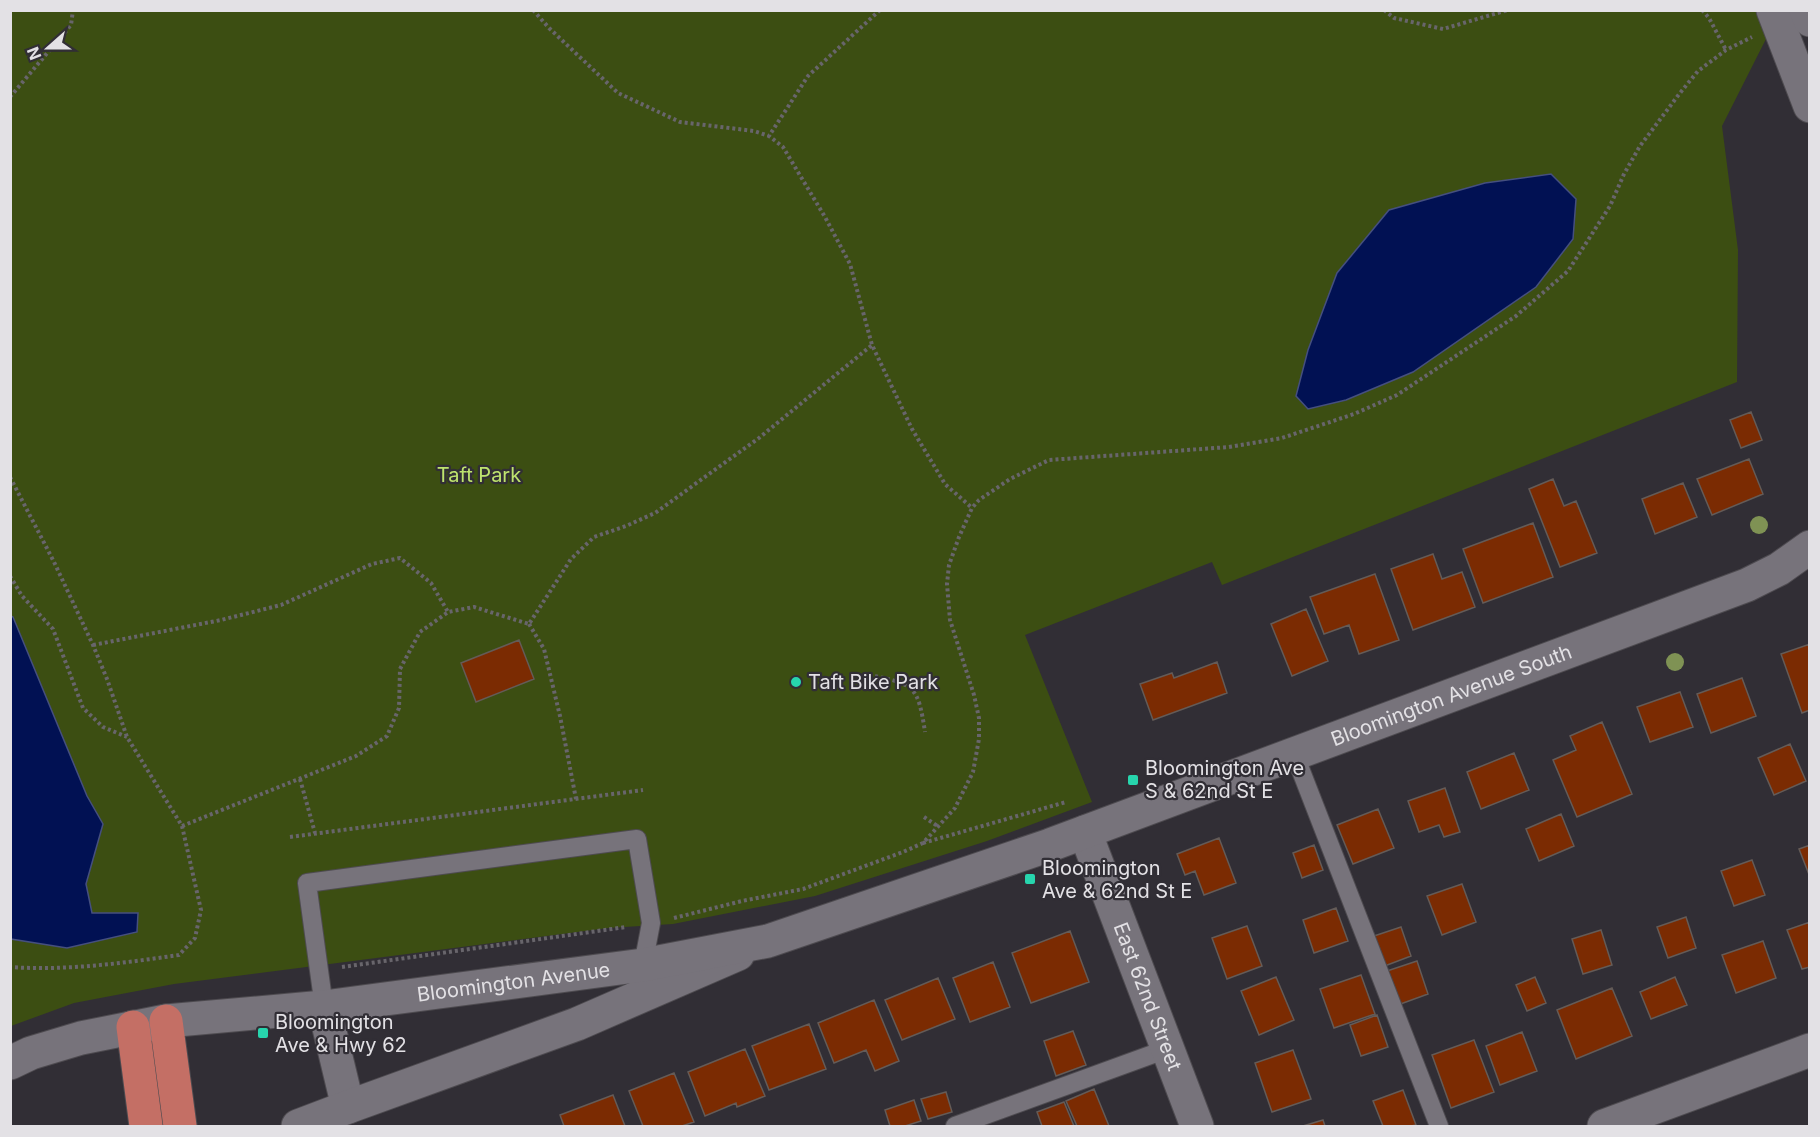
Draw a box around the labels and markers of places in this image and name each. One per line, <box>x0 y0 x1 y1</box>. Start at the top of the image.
place label: Taft Bike Park <box>808 670 938 694</box>
marker: Taft Bike Park <box>789 675 803 689</box>
place label: Bloomington Ave S & 62nd St E <box>1145 756 1304 803</box>
marker: Bloomington Ave S & 62nd St E <box>1126 773 1140 787</box>
place label: Bloomington Ave & 62nd St E <box>1042 856 1192 903</box>
marker: Bloomington Ave & 62nd St E <box>1023 872 1037 886</box>
place label: Bloomington Ave & Hwy 62 <box>275 1010 407 1057</box>
marker: Bloomington Ave & Hwy 62 <box>256 1026 270 1040</box>

